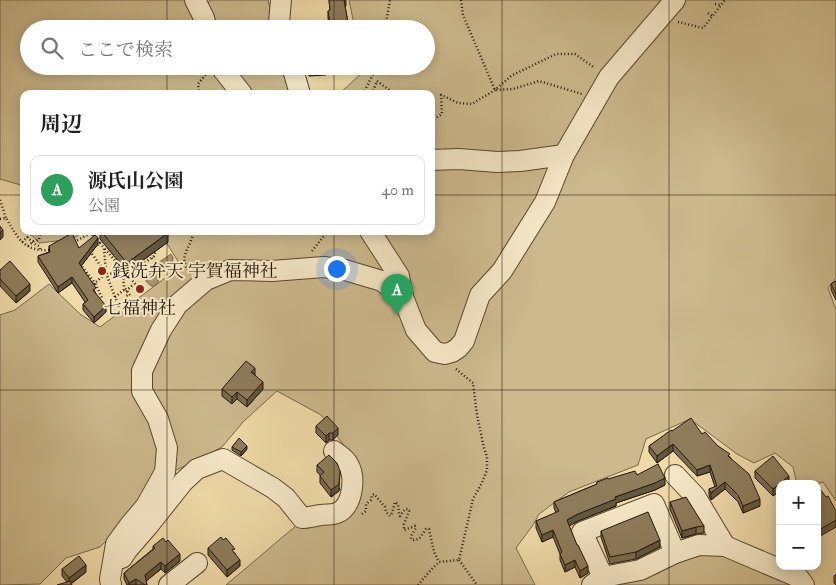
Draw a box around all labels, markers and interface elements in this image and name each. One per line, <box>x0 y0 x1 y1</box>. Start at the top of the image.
search box <box>20 20 435 75</box>
icon: search <box>38 34 66 62</box>
text: ここで検索 <box>78 38 173 62</box>
text: 周辺 <box>40 111 82 138</box>
text: 源氏山公園 <box>88 169 183 193</box>
text: A <box>52 180 62 200</box>
text: 40 m <box>381 180 414 200</box>
text: 公園 <box>88 196 120 216</box>
your location <box>324 256 350 282</box>
place label: 銭洗弁天 宇賀福神社 <box>112 260 278 283</box>
marker: 銭洗弁天 宇賀福神社 <box>96 265 108 277</box>
pin: A <box>381 274 413 315</box>
marker: 七福神社 <box>134 283 146 295</box>
place label: 七福神社 <box>104 297 176 320</box>
map controls <box>776 480 821 570</box>
button: + <box>776 480 821 525</box>
button: − <box>776 525 821 570</box>

